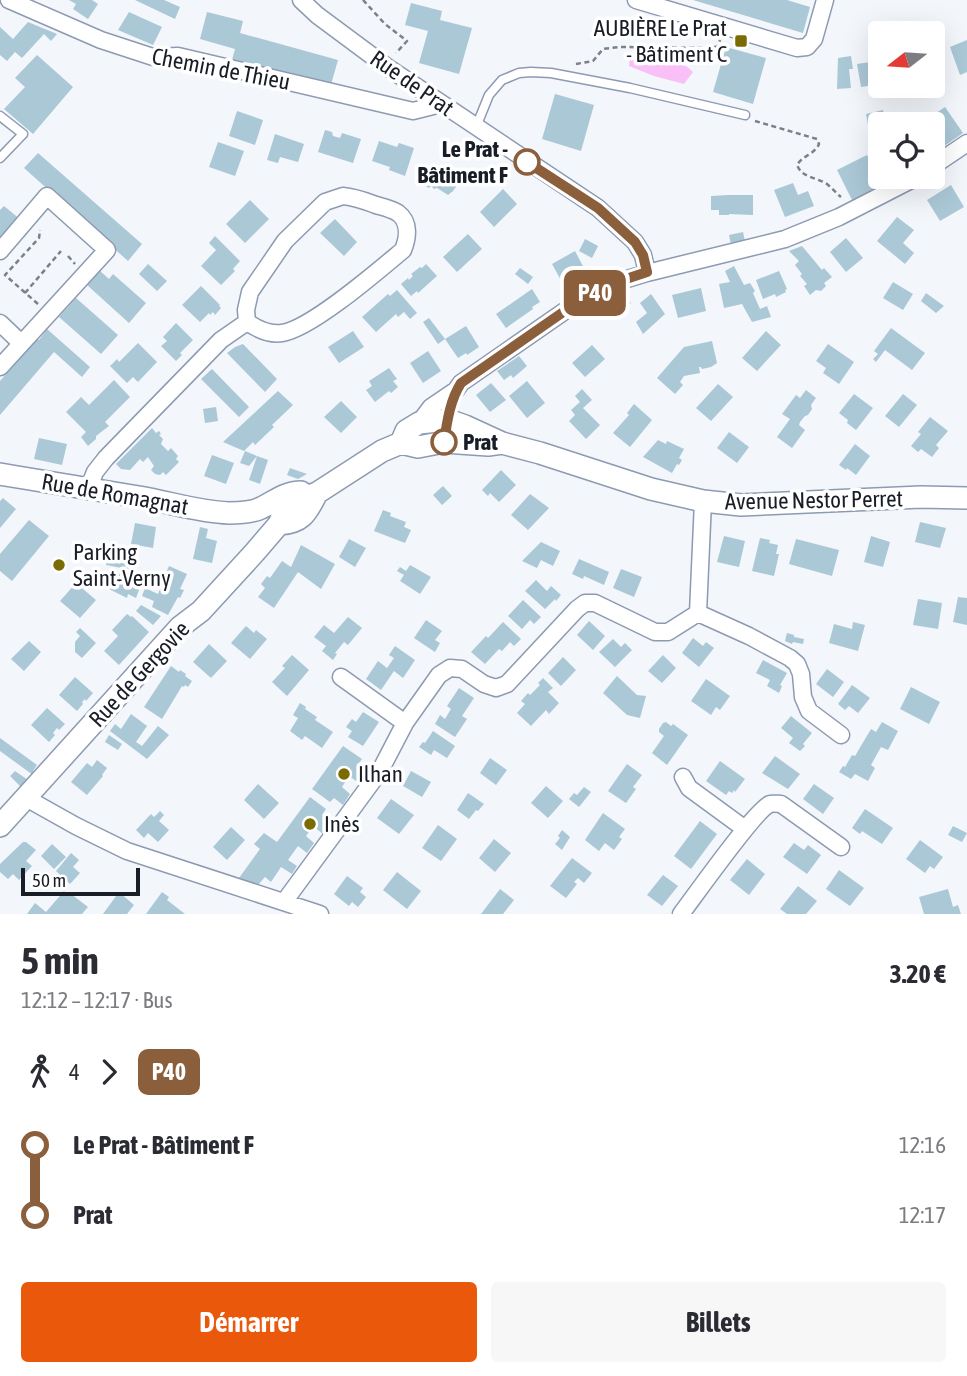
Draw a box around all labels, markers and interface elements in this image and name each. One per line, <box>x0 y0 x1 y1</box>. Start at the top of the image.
place label: AUBIÈRE Le Prat - Bâtiment C <box>594 15 727 67</box>
north arrow <box>868 21 945 98</box>
map controls <box>868 21 945 189</box>
marker: AUBIÈRE Le Prat - Bâtiment C <box>733 33 749 49</box>
street label: Chemin de Thieu <box>150 43 292 95</box>
street label: Rue de Prat <box>365 45 459 121</box>
button: locate <box>868 112 945 189</box>
place label: Le Prat - Bâtiment F <box>417 136 508 188</box>
marker: Le Prat - Bâtiment F <box>514 149 540 175</box>
line badge: P40 <box>555 270 635 316</box>
text: P40 <box>578 279 612 306</box>
marker: Prat <box>431 429 457 455</box>
place label: Prat <box>463 429 498 455</box>
street label: Rue de Romagnat <box>40 468 190 520</box>
street label: Avenue Nestor Perret <box>725 485 903 515</box>
place label: Parking Saint-Verny <box>73 539 171 591</box>
marker: Parking Saint-Verny <box>51 557 67 573</box>
street label: Rue de Gergovie <box>84 616 194 732</box>
place label: Ilhan <box>358 761 403 787</box>
marker: Ilhan <box>336 766 352 782</box>
place label: Inès <box>324 811 360 837</box>
marker: Inès <box>302 816 318 832</box>
scale bar <box>21 865 140 897</box>
text: 50 m <box>32 869 66 891</box>
text: 5 min <box>21 939 99 982</box>
text: 3.20 € <box>889 959 946 989</box>
text: 12:12 – 12:17 · Bus <box>21 987 173 1013</box>
icon: walk <box>21 1053 59 1091</box>
icon: forward <box>90 1053 128 1091</box>
text: P40 <box>152 1058 186 1085</box>
text: 4 <box>69 1059 80 1085</box>
text: Le Prat - Bâtiment F <box>73 1130 254 1160</box>
text: 12:16 <box>899 1132 946 1158</box>
text: Prat <box>73 1200 112 1230</box>
text: 12:17 <box>899 1202 946 1228</box>
button: Démarrer <box>21 1282 477 1362</box>
button: Billets <box>491 1282 946 1362</box>

